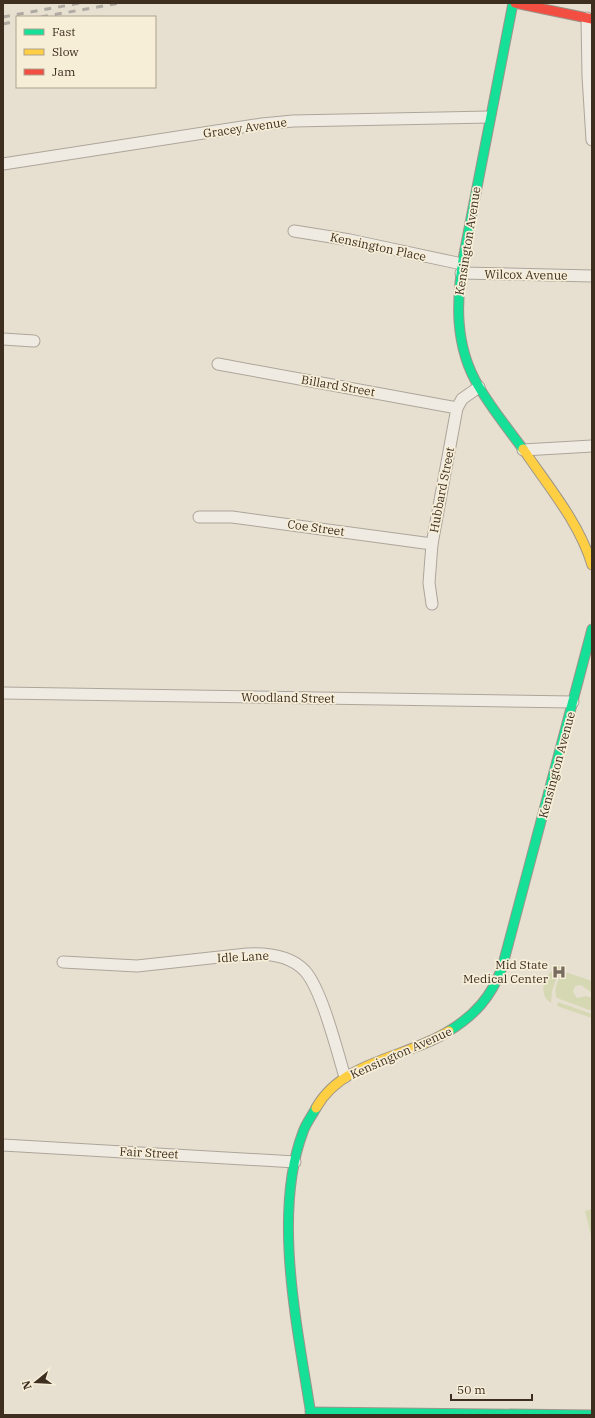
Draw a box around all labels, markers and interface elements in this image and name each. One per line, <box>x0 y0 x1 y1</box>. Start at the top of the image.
legend <box>16 16 156 88</box>
text: Fast <box>52 24 76 39</box>
text: Slow <box>52 44 79 59</box>
text: Jam <box>52 64 76 79</box>
street label: Gracey Avenue <box>202 114 288 141</box>
street label: Kensington Avenue <box>452 186 483 296</box>
street label: Kensington Place <box>329 229 427 264</box>
street label: Wilcox Avenue <box>484 266 568 283</box>
street label: Billard Street <box>300 372 376 399</box>
street label: Hubbard Street <box>426 446 457 534</box>
street label: Coe Street <box>287 516 346 539</box>
street label: Woodland Street <box>241 689 335 706</box>
street label: Kensington Avenue <box>535 710 578 820</box>
street label: Idle Lane <box>217 948 269 965</box>
place label: Mid State Medical Center <box>463 957 549 986</box>
hospital icon: Mid State Medical Center <box>551 964 567 980</box>
street label: Kensington Avenue <box>348 1023 454 1082</box>
street label: Fair Street <box>119 1143 179 1162</box>
north arrow <box>16 1362 56 1402</box>
scale bar <box>451 1376 532 1402</box>
text: N <box>18 1379 34 1391</box>
text: 50 m <box>457 1382 486 1397</box>

